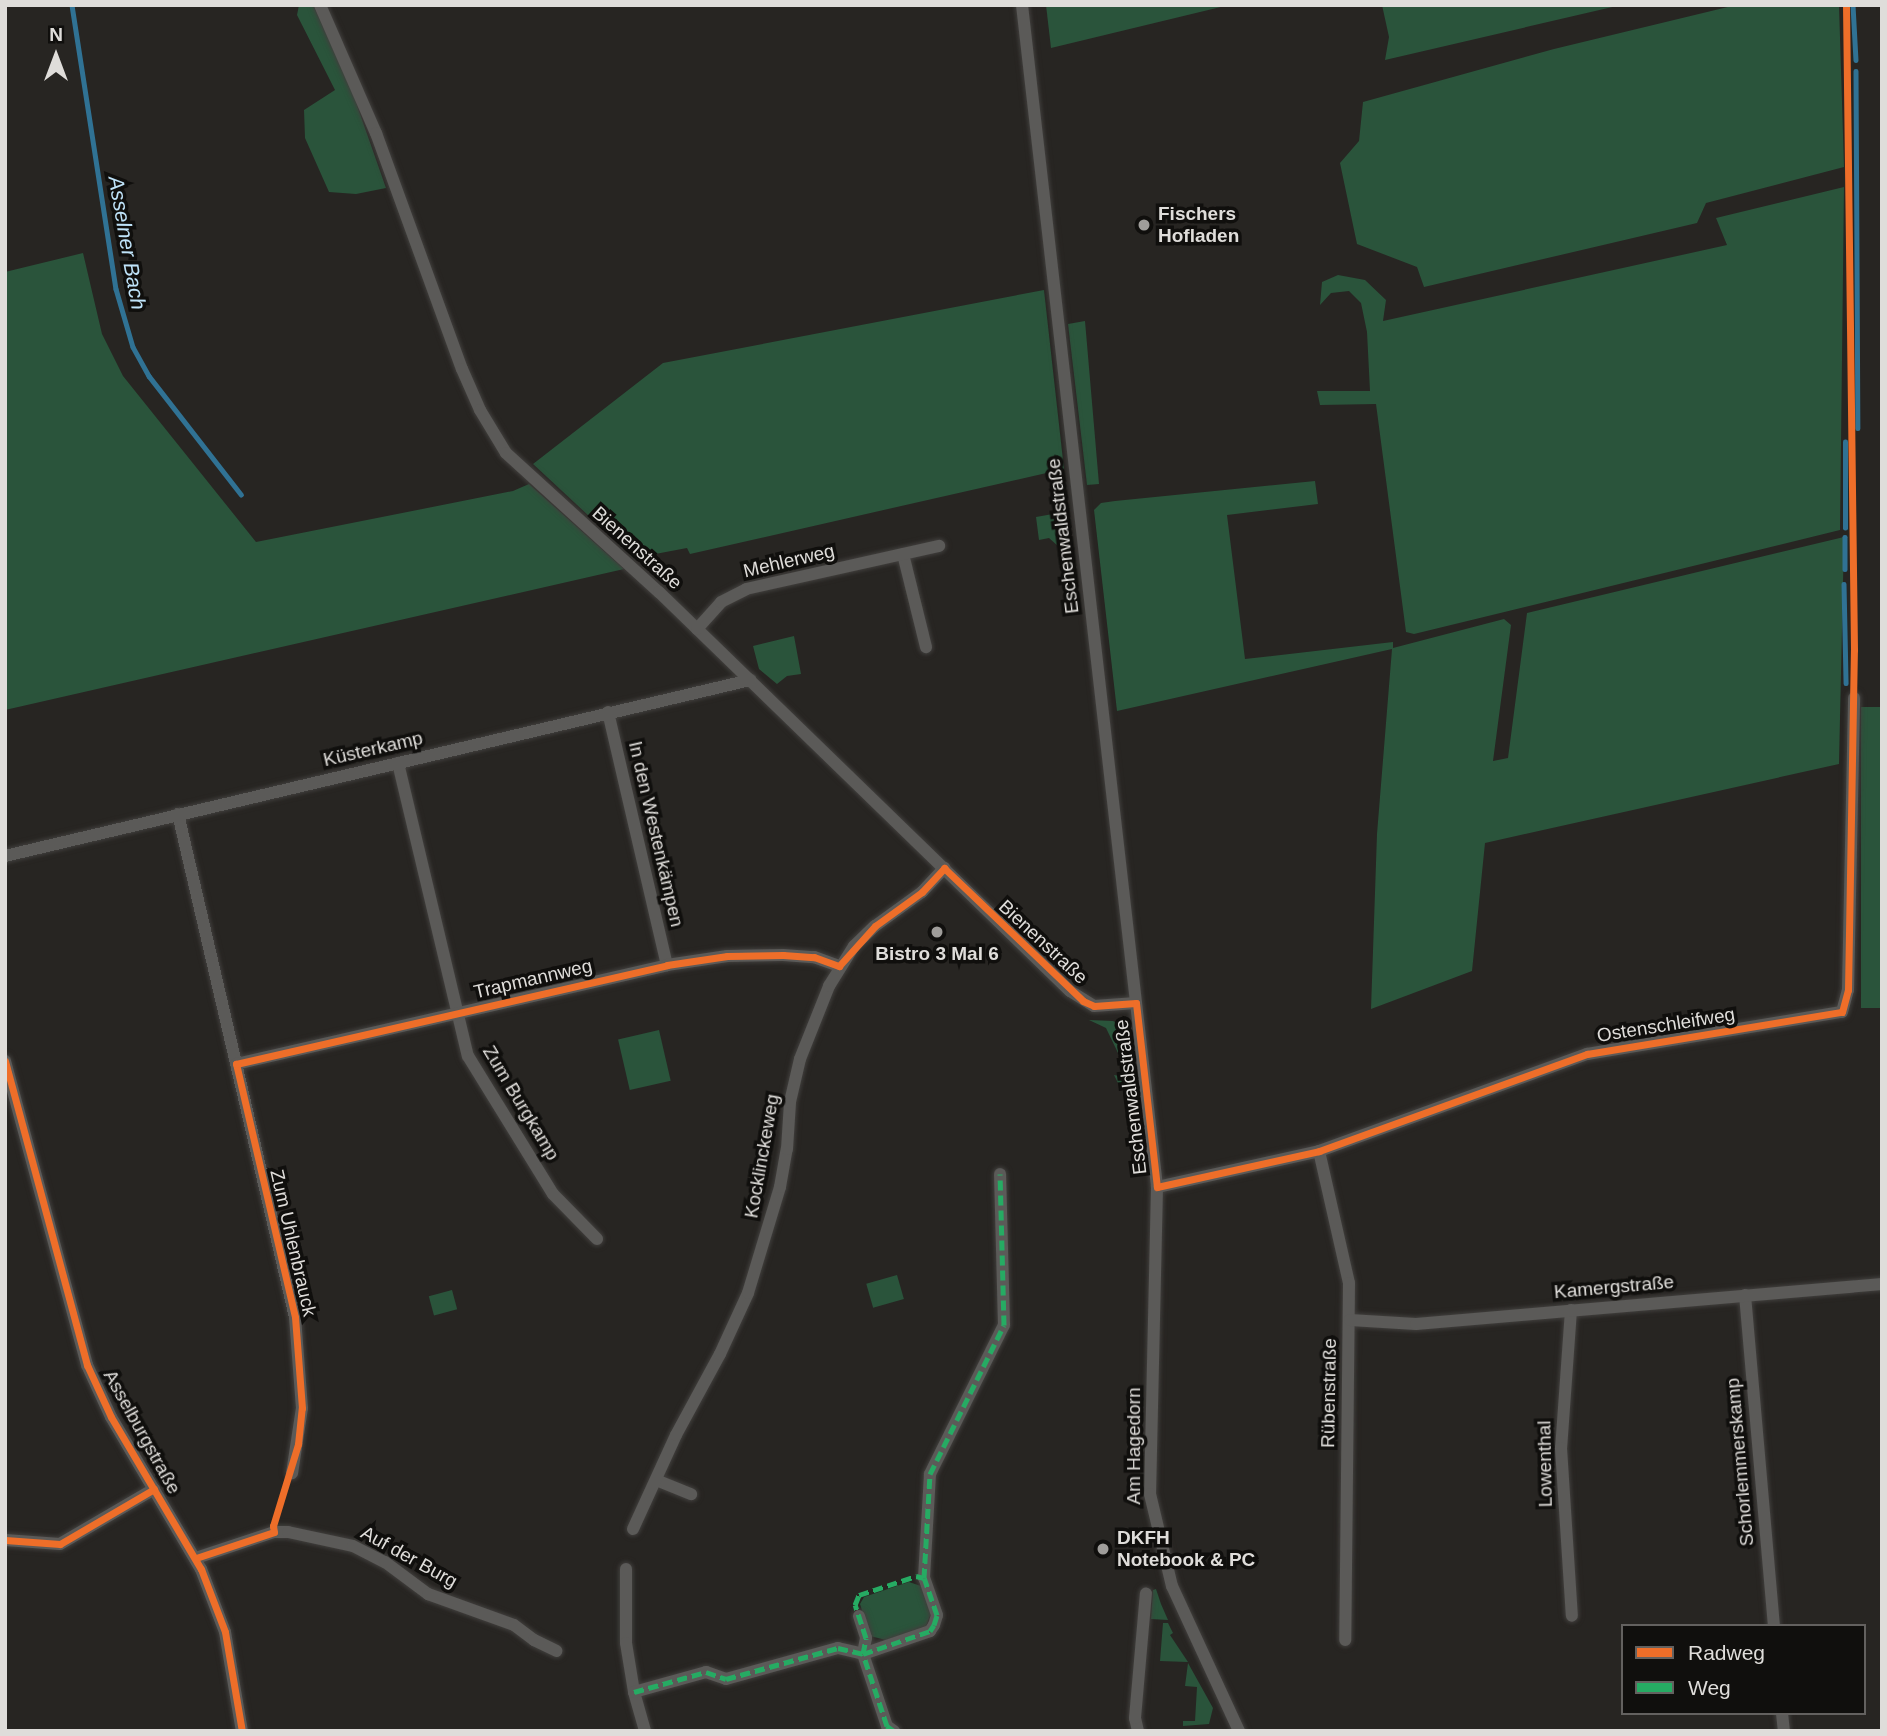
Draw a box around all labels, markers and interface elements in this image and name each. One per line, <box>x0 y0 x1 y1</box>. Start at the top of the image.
north arrow <box>21 21 91 91</box>
text: N <box>49 24 63 45</box>
water label: Asselner Bach <box>103 174 151 312</box>
place label: Fischers Hofladen <box>1158 203 1239 247</box>
marker: Fischers Hofladen <box>1136 217 1152 233</box>
street label: Eschenwaldstraße <box>1042 457 1084 615</box>
street label: Bienenstraße <box>587 502 687 594</box>
street label: Mehlerweg <box>741 539 837 583</box>
street label: Küsterkamp <box>321 726 425 772</box>
street label: In den Westenkämpen <box>624 739 688 929</box>
street label: Bienenstraße <box>994 895 1092 989</box>
marker: Bistro 3 Mal 6 <box>929 924 945 940</box>
place label: Bistro 3 Mal 6 <box>875 943 999 965</box>
street label: Trapmannweg <box>472 954 594 1004</box>
street label: Ostenschleifweg <box>1595 1003 1737 1047</box>
street label: Eschenwaldstraße <box>1110 1018 1152 1176</box>
street label: Zum Burgkamp <box>478 1041 564 1165</box>
street label: Kocklinckeweg <box>740 1092 784 1220</box>
street label: Zum Uhlenbrauck <box>265 1167 321 1319</box>
street label: Kamergstraße <box>1553 1270 1675 1304</box>
street label: Rübenstraße <box>1317 1338 1341 1448</box>
street label: Asselburgstraße <box>98 1366 186 1498</box>
street label: Schorlemmerskamp <box>1721 1377 1759 1547</box>
street label: Am Hagedorn <box>1123 1387 1145 1505</box>
street label: Lowenthal <box>1533 1420 1557 1508</box>
street label: Auf der Burg <box>357 1521 461 1593</box>
place label: DKFH Notebook & PC <box>1117 1527 1255 1571</box>
marker: DKFH Notebook & PC <box>1095 1541 1111 1557</box>
legend <box>1621 1624 1866 1715</box>
text: Radweg <box>1688 1641 1765 1664</box>
text: Weg <box>1688 1676 1731 1699</box>

